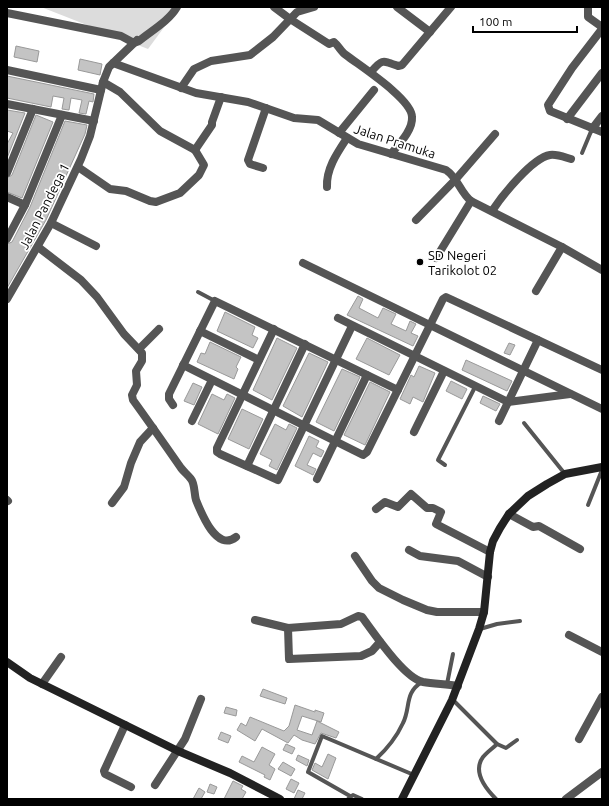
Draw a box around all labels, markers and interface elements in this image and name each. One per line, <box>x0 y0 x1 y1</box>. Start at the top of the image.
scale bar <box>473 8 577 34</box>
text: 100 m <box>479 15 512 28</box>
street label: Jalan Pramuka <box>352 121 438 161</box>
street label: Jalan Pandega 1 <box>16 161 72 251</box>
place label: SD Negeri Tarikolot 02 <box>428 248 497 277</box>
marker: SD Negeri Tarikolot 02 <box>415 257 425 267</box>

